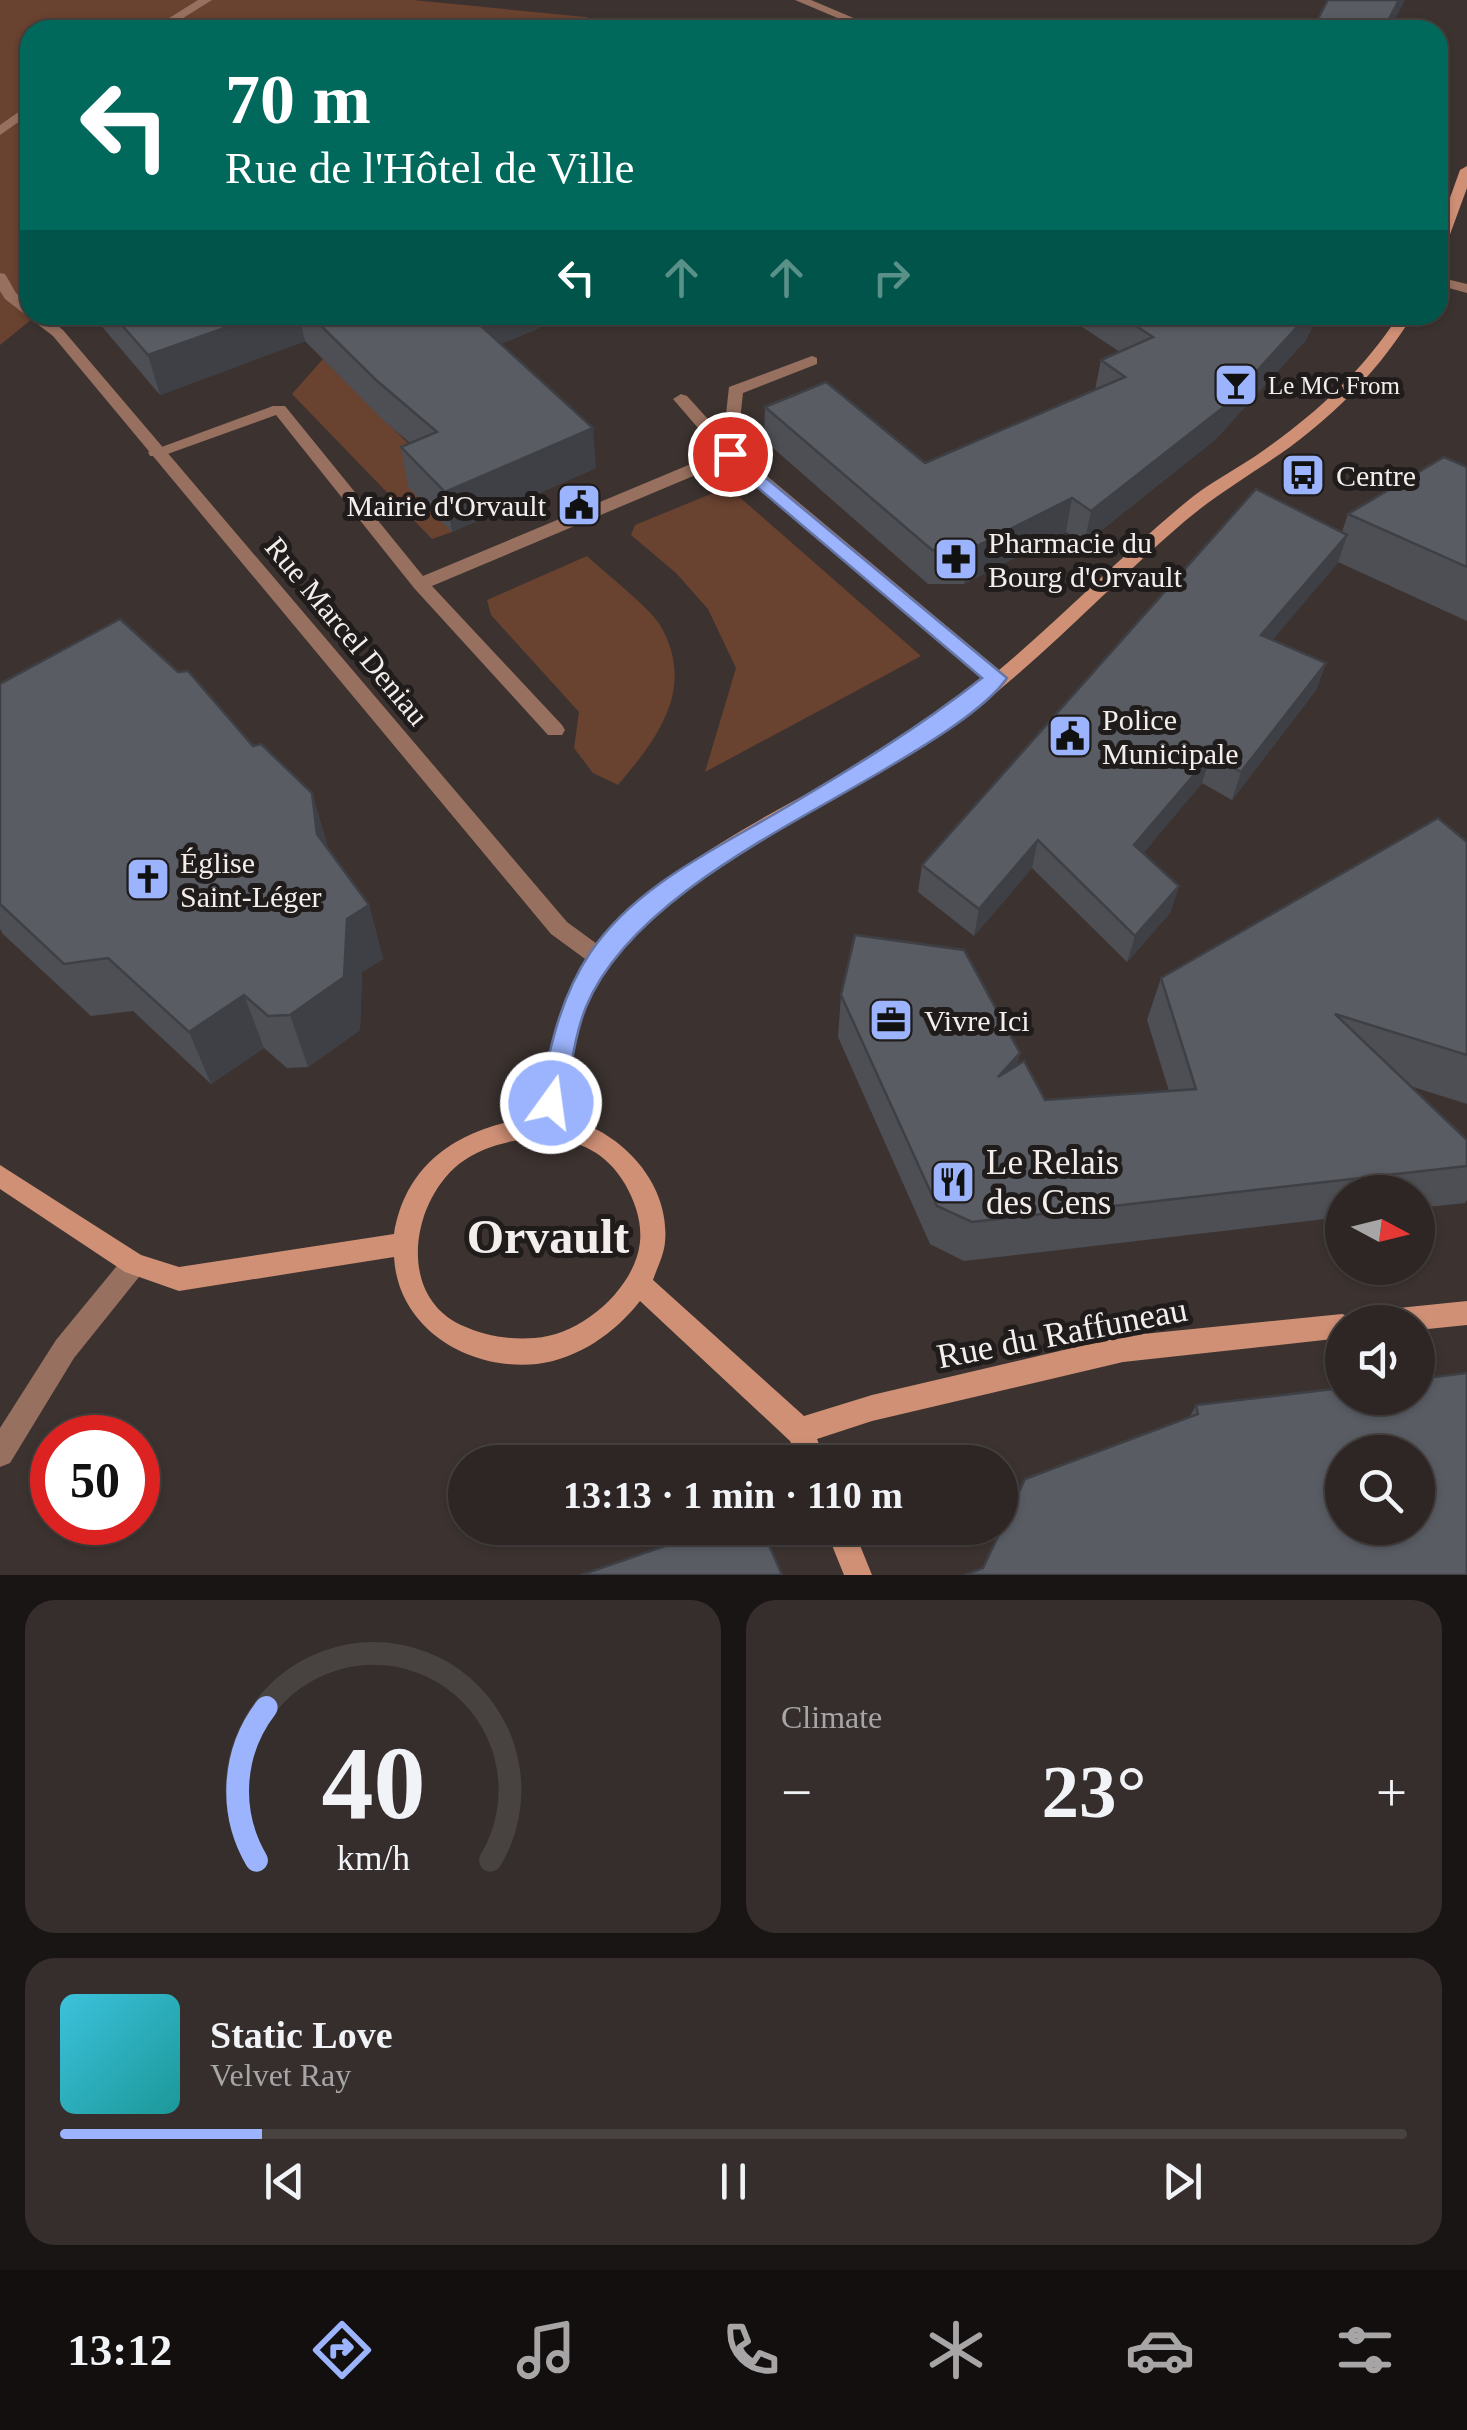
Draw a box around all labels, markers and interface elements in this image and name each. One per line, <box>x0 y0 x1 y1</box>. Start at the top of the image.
icon: left <box>60 60 190 190</box>
text: 70 m <box>225 61 371 138</box>
text: Rue de l'Hôtel de Ville <box>225 143 634 193</box>
icon: left <box>549 250 604 305</box>
icon: ahead <box>654 250 709 305</box>
icon: ahead <box>759 250 814 305</box>
icon: right <box>864 250 919 305</box>
bar icon: Le MC From <box>1213 362 1259 408</box>
place label: Le MC From <box>1268 372 1401 399</box>
pin <box>688 412 773 497</box>
icon: arrive <box>703 427 758 482</box>
bus stop icon: Centre <box>1280 452 1326 498</box>
place label: Centre <box>1336 459 1416 492</box>
public building icon: Mairie d'Orvault <box>556 482 602 528</box>
place label: Mairie d'Orvault <box>346 489 547 522</box>
place label: Pharmacie du Bourg d'Orvault <box>988 526 1183 593</box>
street label: Rue Marcel Deniau <box>259 530 435 732</box>
pharmacy icon: Pharmacie du Bourg d'Orvault <box>933 536 979 582</box>
place label: Police Municipale <box>1102 703 1239 770</box>
public building icon: Police Municipale <box>1047 713 1093 759</box>
place label: Église Saint-Léger <box>180 846 322 913</box>
church icon: Église Saint-Léger <box>125 856 171 902</box>
office icon: Vivre Ici <box>868 997 914 1043</box>
place label: Vivre Ici <box>924 1004 1030 1037</box>
position arrow <box>499 1051 603 1155</box>
place label: Le Relais des Cens <box>986 1143 1119 1222</box>
restaurant icon: Le Relais des Cens <box>930 1159 976 1205</box>
north arrow <box>1325 1175 1435 1285</box>
map controls <box>1325 1175 1435 1545</box>
district label: Orvault <box>467 1210 629 1263</box>
street label: Rue du Raffuneau <box>934 1290 1190 1376</box>
button: sound <box>1325 1305 1435 1415</box>
speed limit sign: 50 <box>30 1415 160 1545</box>
button: search <box>1325 1435 1435 1545</box>
text: 13:13 · 1 min · 110 m <box>563 1474 903 1516</box>
text: Climate <box>781 1699 882 1735</box>
text: 40 <box>321 1725 425 1840</box>
text: 23° <box>1042 1750 1147 1833</box>
text: − <box>781 1762 812 1823</box>
text: + <box>1376 1762 1407 1823</box>
text: km/h <box>336 1838 410 1878</box>
text: Static Love <box>210 2014 393 2056</box>
text: Velvet Ray <box>210 2057 351 2093</box>
icon: previous <box>257 2154 312 2209</box>
icon: pause <box>706 2154 761 2209</box>
icon: next <box>1155 2154 1210 2209</box>
icon: directions <box>307 2315 377 2385</box>
icon: music <box>511 2315 581 2385</box>
icon: phone <box>716 2315 786 2385</box>
icon: climate <box>921 2315 991 2385</box>
icon: car <box>1125 2315 1195 2385</box>
icon: filters <box>1330 2315 1400 2385</box>
text: 13:12 <box>67 2325 172 2375</box>

